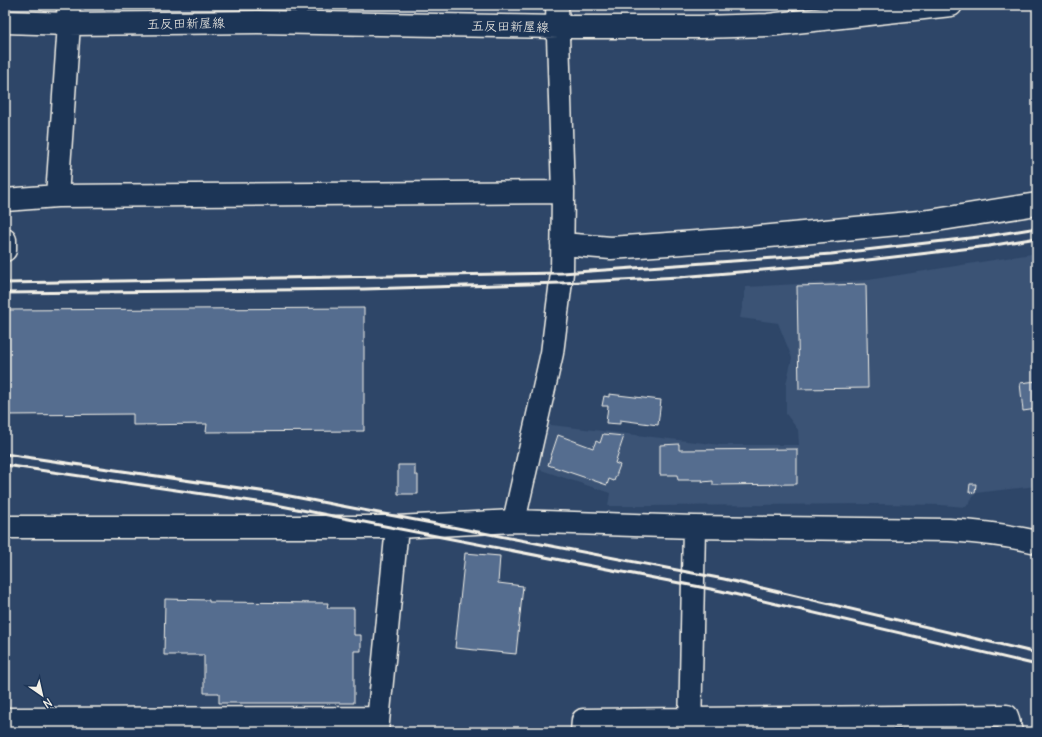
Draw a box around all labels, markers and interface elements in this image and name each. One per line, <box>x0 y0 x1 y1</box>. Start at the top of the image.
street label: 五反田新屋線 <box>147 14 226 33</box>
street label: 五反田新屋線 <box>471 17 550 36</box>
north arrow <box>22 675 62 715</box>
text: N <box>41 695 55 711</box>

